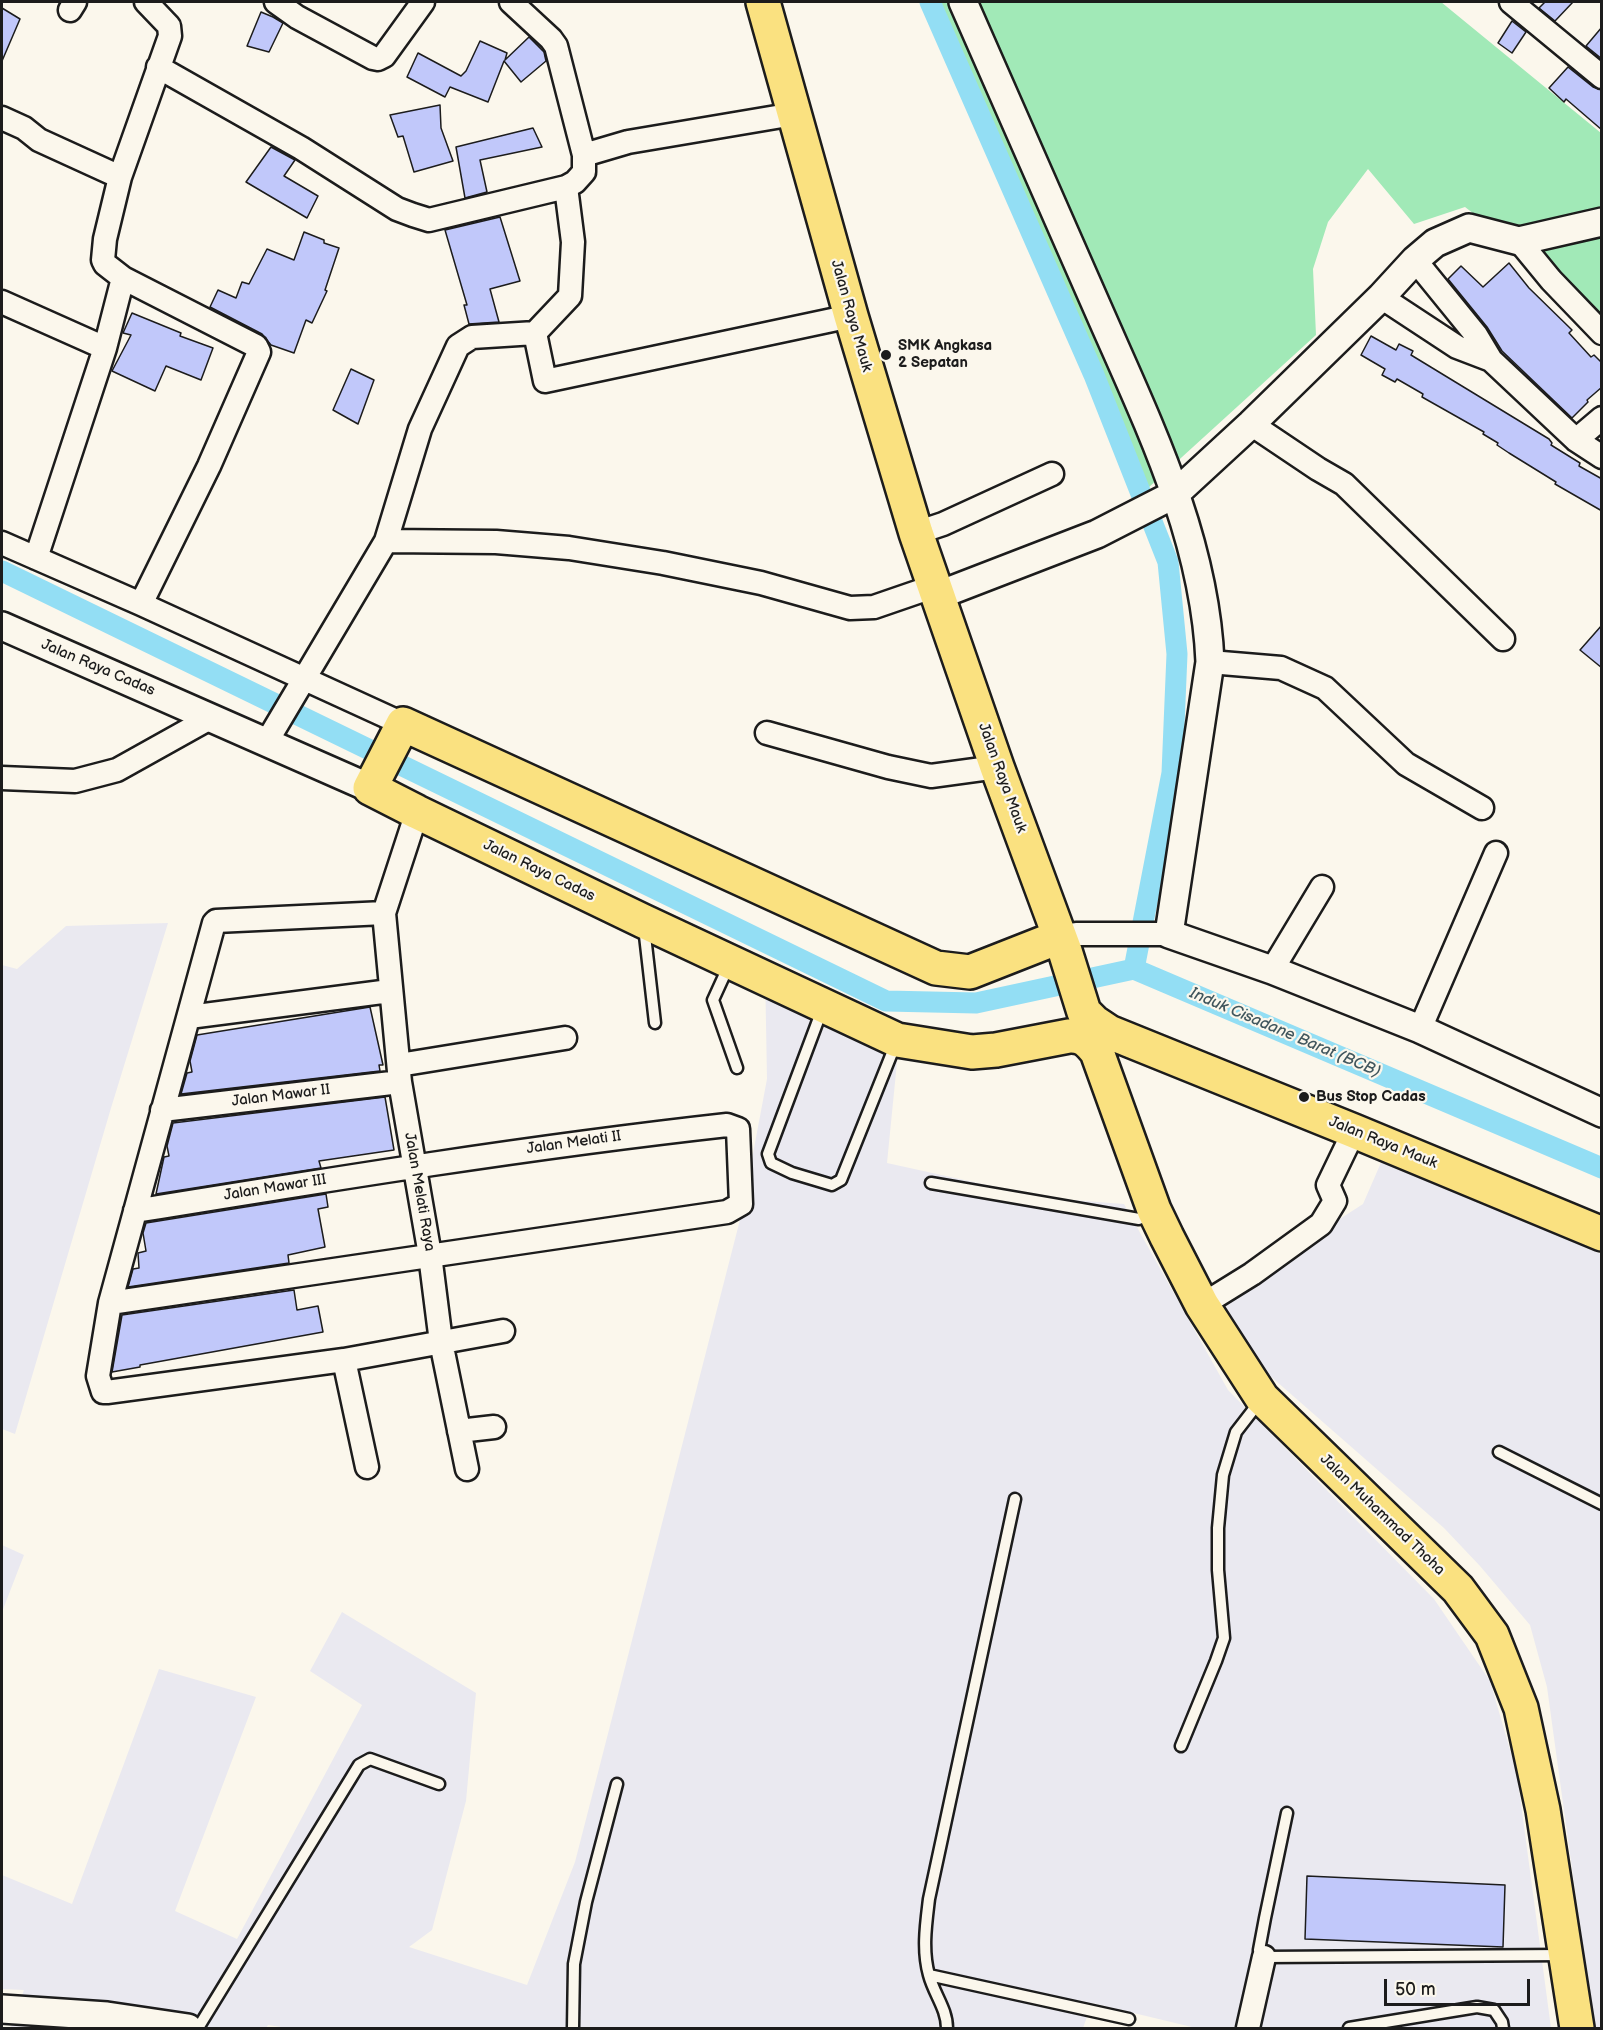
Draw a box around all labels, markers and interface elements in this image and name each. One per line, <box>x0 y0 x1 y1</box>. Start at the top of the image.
street label: Jalan Raya Mauk <box>826 258 876 374</box>
place label: SMK Angkasa 2 Sepatan <box>898 337 992 372</box>
marker: SMK Angkasa 2 Sepatan <box>879 348 893 362</box>
street label: Jalan Raya Cadas <box>38 636 158 700</box>
street label: Jalan Raya Mauk <box>974 721 1030 835</box>
street label: Jalan Raya Cadas <box>480 836 598 906</box>
water label: Induk Cisadane Barat (BCB) <box>1187 984 1383 1082</box>
street label: Jalan Mawar II <box>231 1081 331 1111</box>
place label: Bus Stop Cadas <box>1316 1088 1426 1106</box>
marker: Bus Stop Cadas <box>1297 1090 1311 1104</box>
street label: Jalan Raya Mauk <box>1326 1113 1440 1173</box>
street label: Jalan Melati II <box>526 1127 622 1159</box>
street label: Jalan Melati Raya <box>400 1131 438 1253</box>
street label: Jalan Mawar III <box>222 1171 328 1205</box>
street label: Jalan Muhammad Thoha <box>1316 1451 1448 1579</box>
scale bar <box>1387 1967 1532 2005</box>
text: 50 m <box>1395 1979 1436 2000</box>

